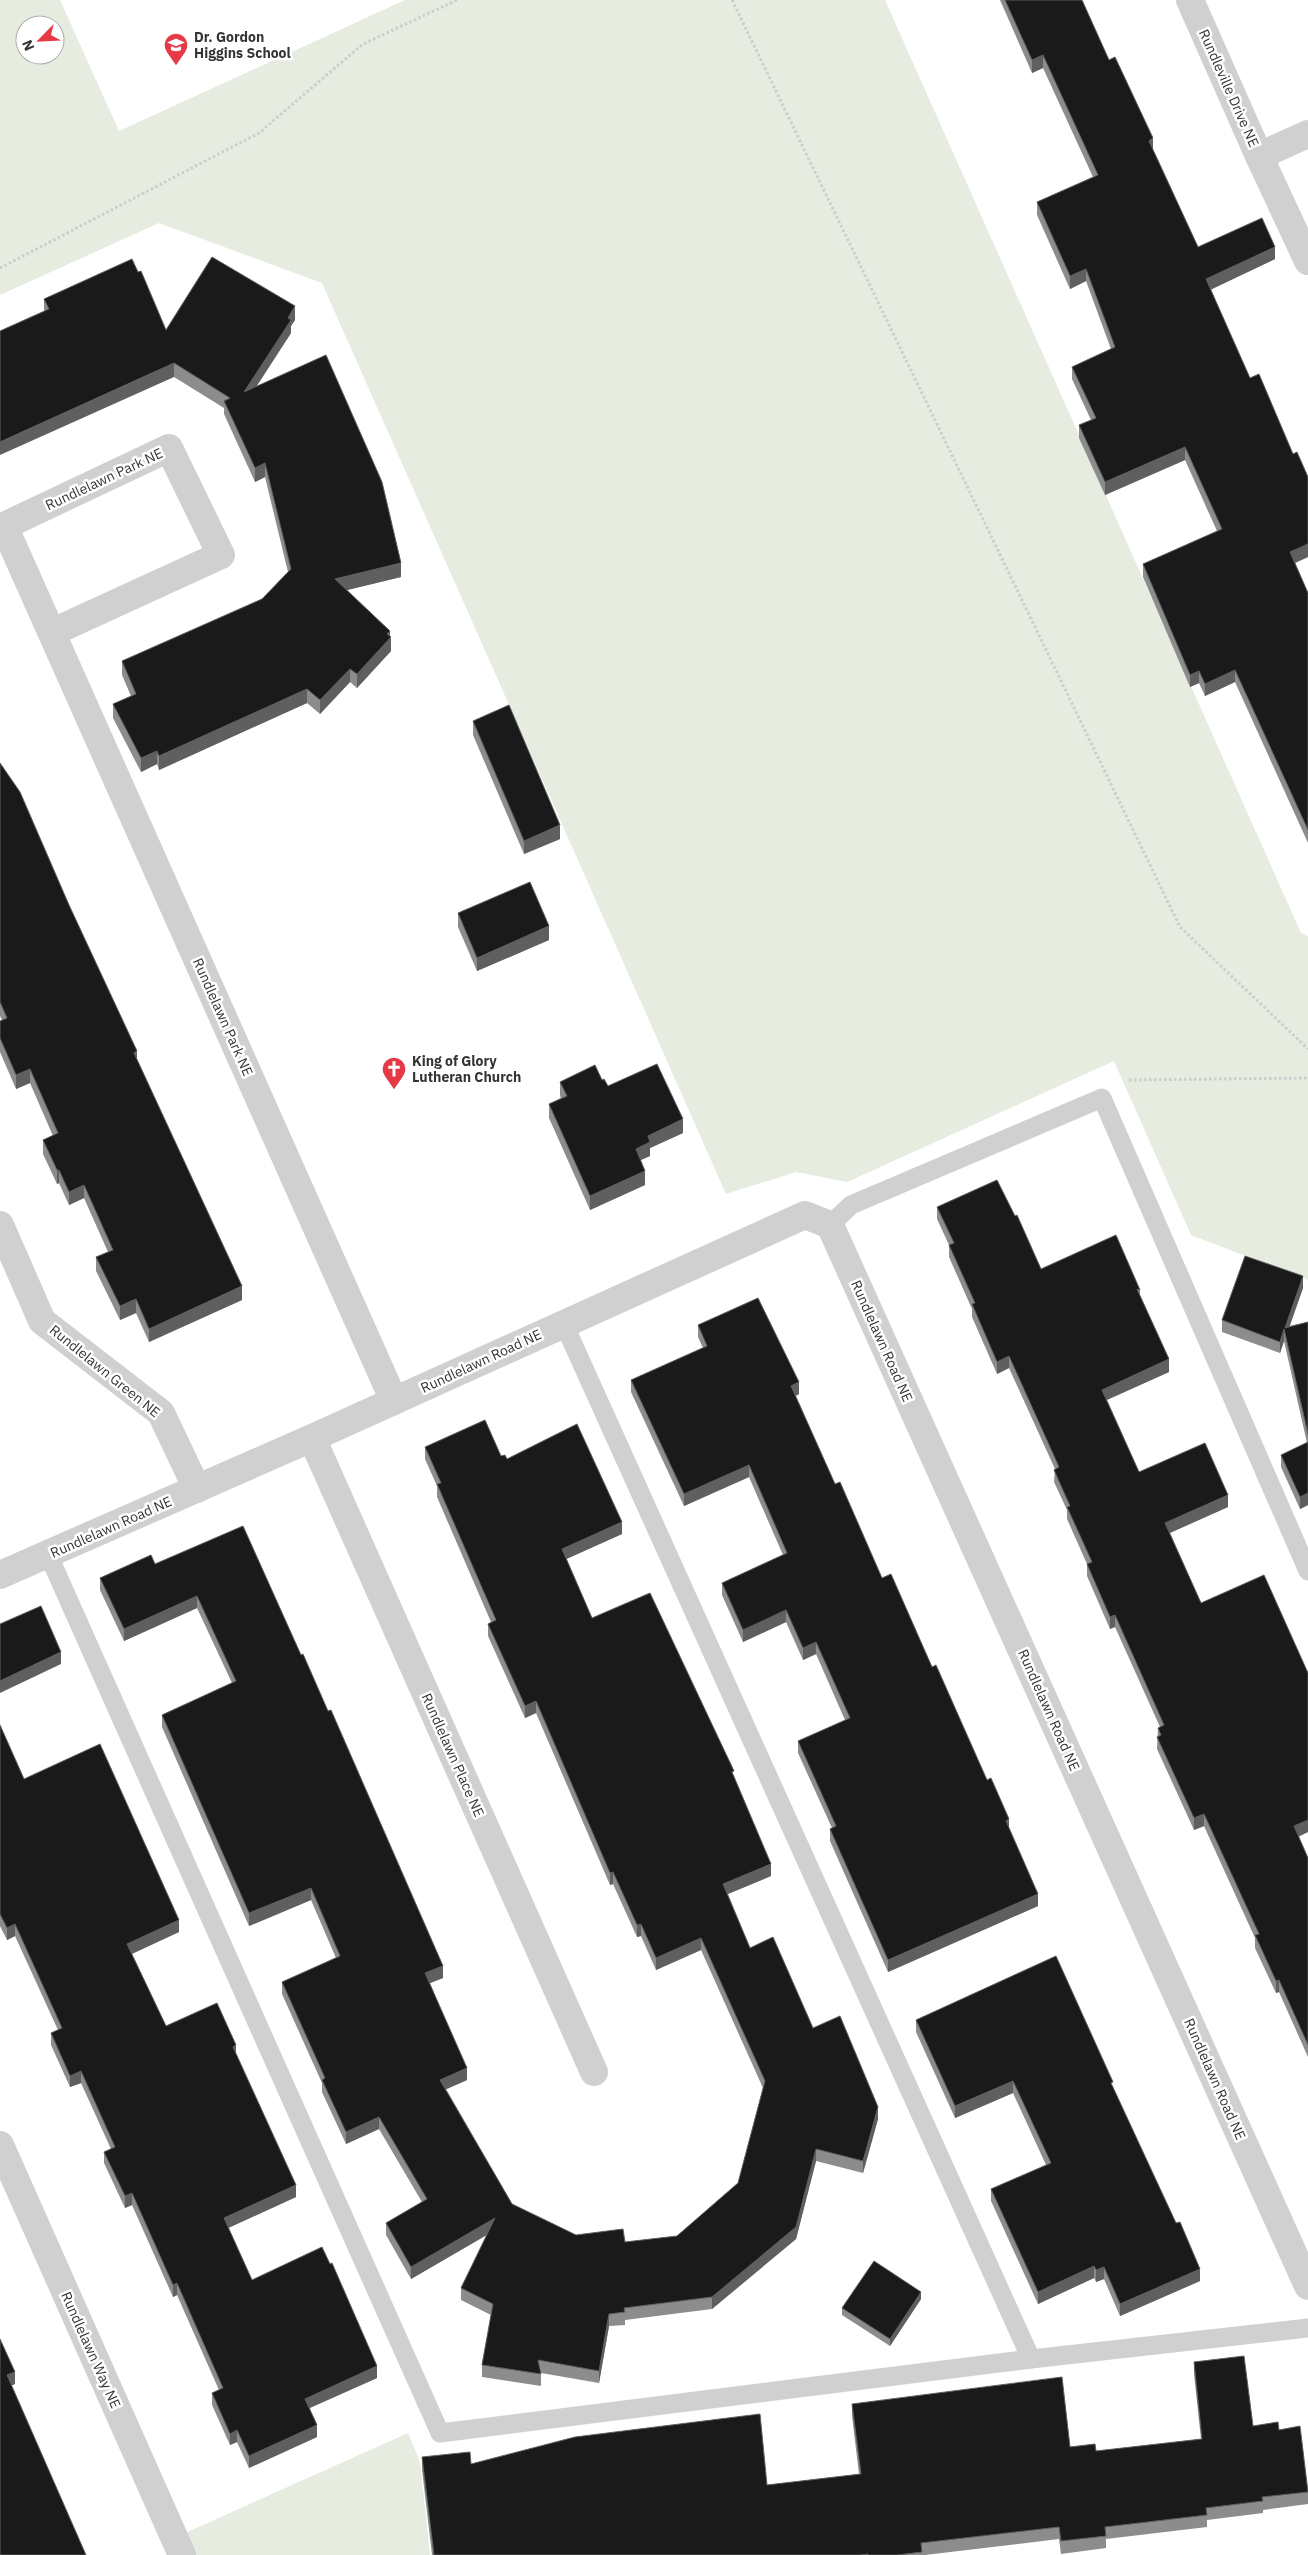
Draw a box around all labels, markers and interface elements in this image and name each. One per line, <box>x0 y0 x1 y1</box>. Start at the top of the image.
north arrow <box>15 15 65 65</box>
street label: Rundleville Drive NE <box>1195 26 1263 150</box>
place label: Dr. Gordon Higgins School <box>194 28 291 62</box>
school or university icon: Dr. Gordon Higgins School <box>163 32 189 66</box>
text: N <box>18 37 38 54</box>
street label: Rundlelawn Park NE <box>42 444 166 514</box>
street label: Rundlelawn Park NE <box>189 955 257 1079</box>
place label: King of Glory Lutheran Church <box>412 1052 521 1086</box>
church icon: King of Glory Lutheran Church <box>381 1056 407 1090</box>
street label: Rundlelawn Road NE <box>847 1277 917 1405</box>
street label: Rundlelawn Green NE <box>46 1321 164 1421</box>
street label: Rundlelawn Road NE <box>418 1325 544 1397</box>
street label: Rundlelawn Road NE <box>47 1492 175 1562</box>
street label: Rundlelawn Road NE <box>1014 1646 1084 1774</box>
street label: Rundlelawn Place NE <box>418 1690 488 1820</box>
street label: Rundlelawn Road NE <box>1180 2015 1250 2143</box>
street label: Rundlelawn Way NE <box>57 2289 125 2411</box>

